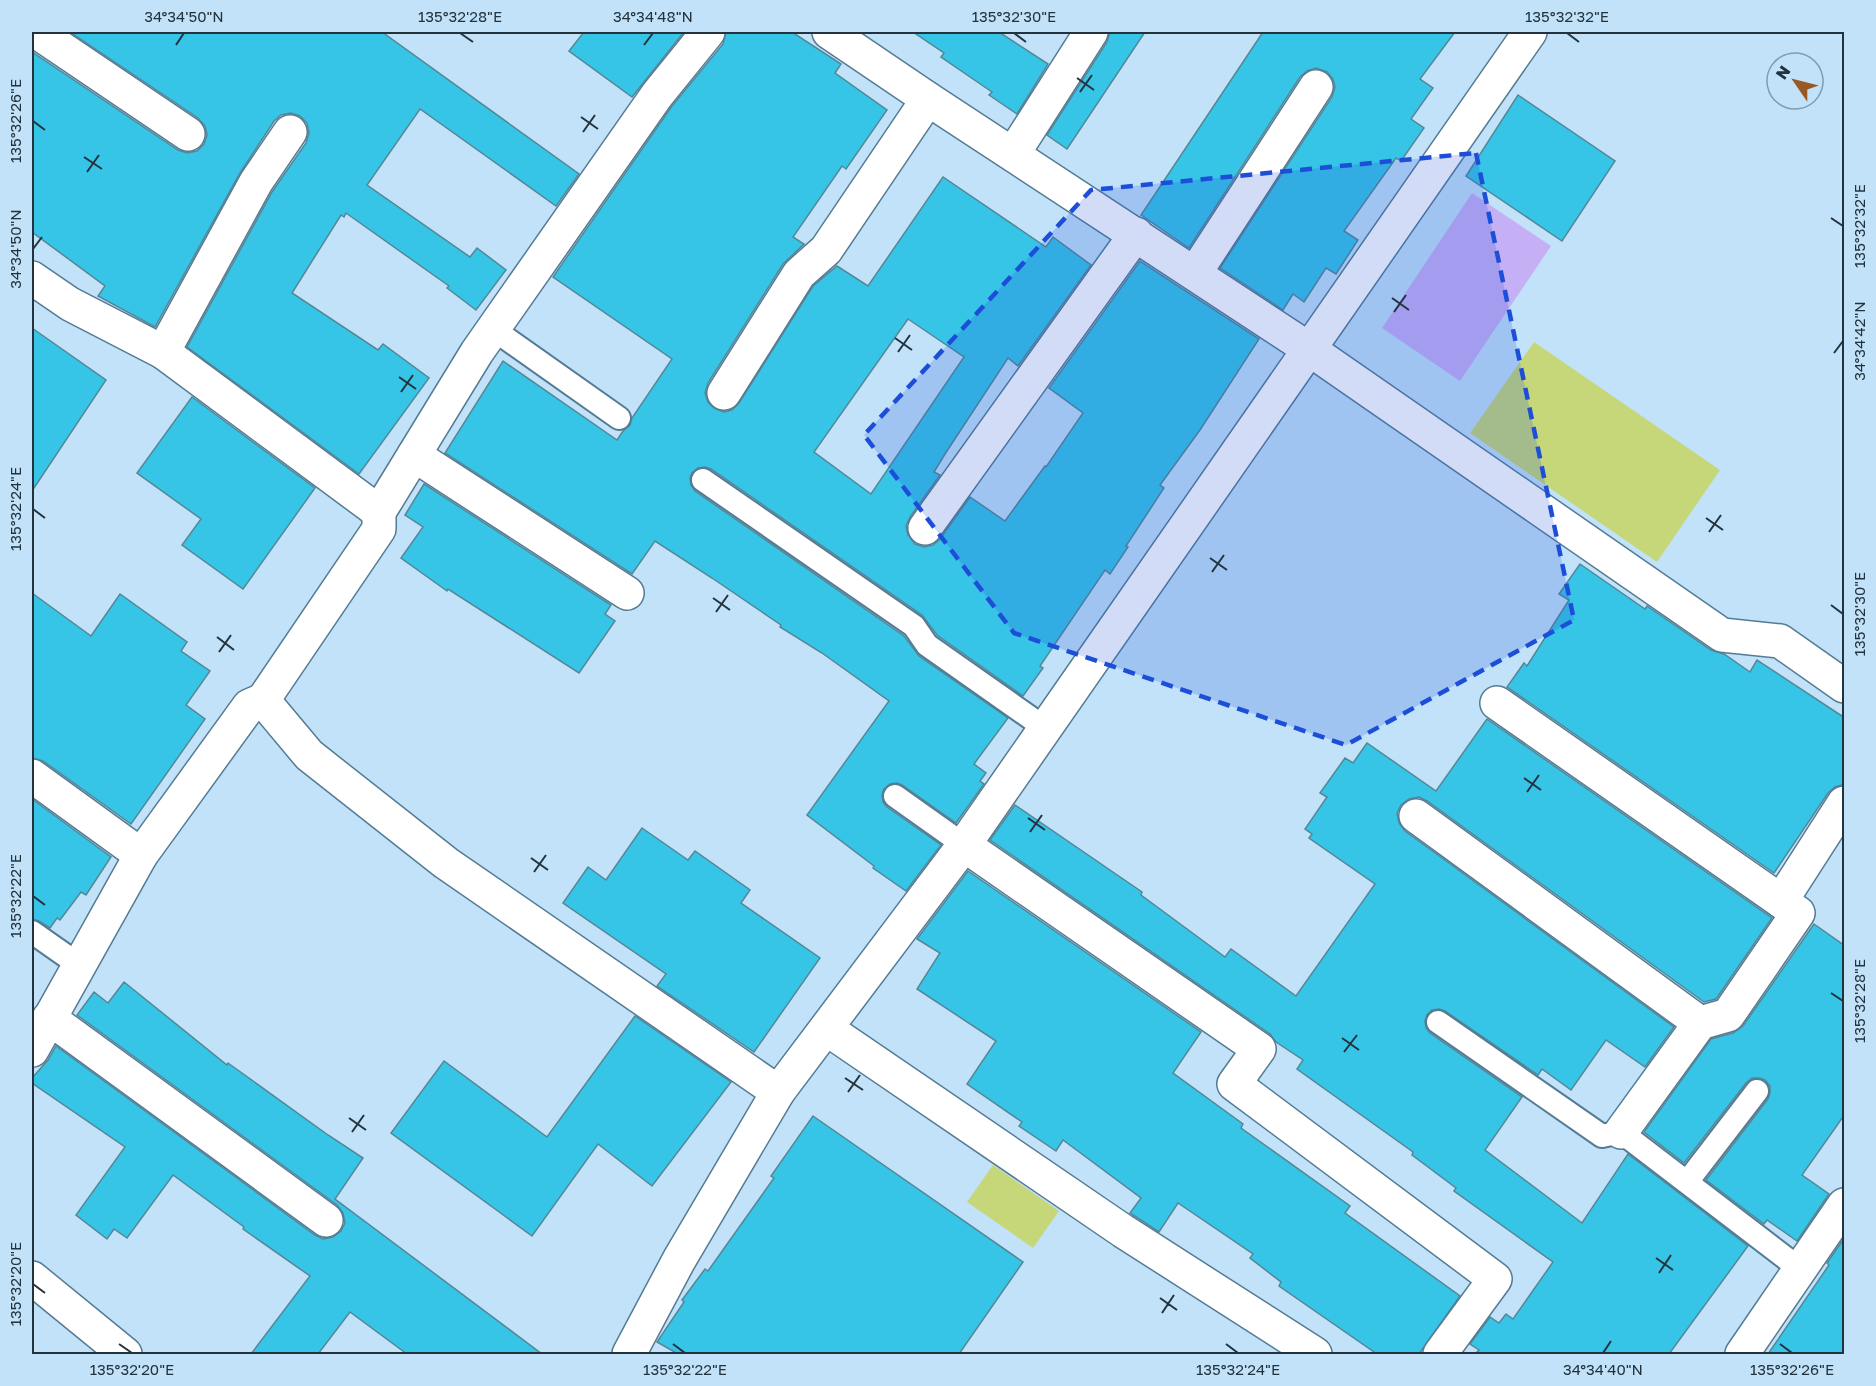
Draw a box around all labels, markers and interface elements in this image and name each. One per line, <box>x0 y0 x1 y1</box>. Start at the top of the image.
text: 34°34'50"N <box>144 7 224 25</box>
text: 135°32'28"E <box>418 7 502 25</box>
text: 34°34'48"N <box>613 7 693 25</box>
text: 135°32'30"E <box>972 7 1056 25</box>
text: 135°32'32"E <box>1525 7 1609 25</box>
north arrow <box>1765 51 1825 111</box>
text: N <box>1771 62 1794 83</box>
text: 135°32'26"E <box>6 79 24 163</box>
text: 135°32'32"E <box>1850 184 1868 268</box>
text: 34°34'50"N <box>6 209 24 289</box>
text: 34°34'42"N <box>1850 301 1868 381</box>
text: 135°32'24"E <box>6 467 24 551</box>
text: 135°32'30"E <box>1850 572 1868 656</box>
text: 135°32'22"E <box>6 854 24 938</box>
text: 135°32'28"E <box>1850 959 1868 1043</box>
text: 135°32'20"E <box>6 1242 24 1326</box>
text: 135°32'20"E <box>90 1360 174 1378</box>
text: 135°32'22"E <box>643 1360 727 1378</box>
text: 135°32'24"E <box>1196 1360 1280 1378</box>
text: 34°34'40"N <box>1563 1360 1643 1378</box>
text: 135°32'26"E <box>1750 1360 1834 1378</box>

